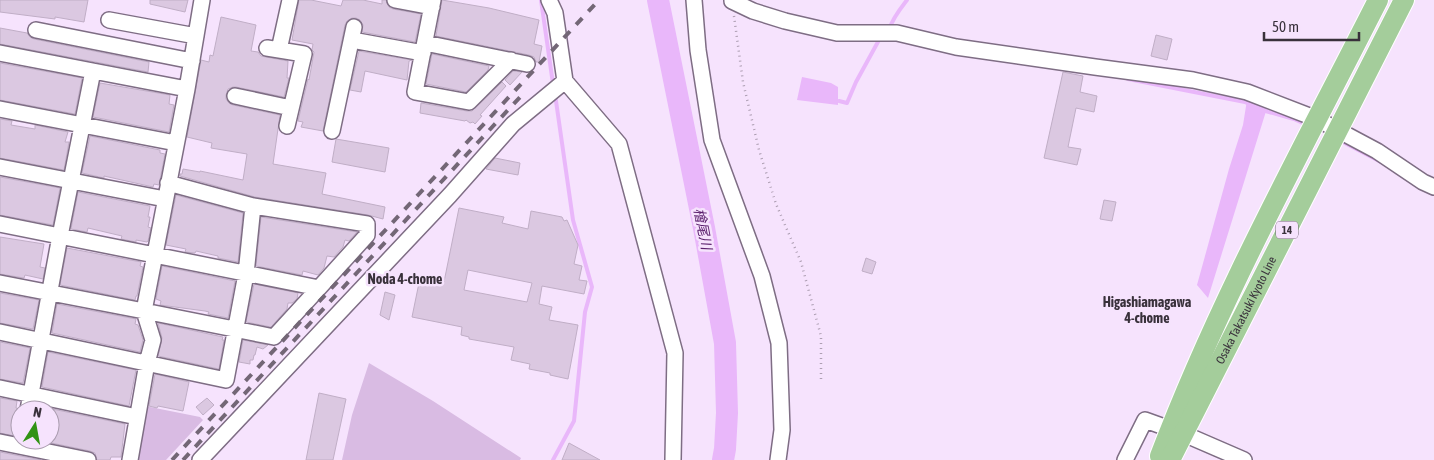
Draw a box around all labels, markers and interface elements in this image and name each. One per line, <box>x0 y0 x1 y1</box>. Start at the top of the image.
scale bar <box>1264 10 1359 42</box>
text: 50 m <box>1272 18 1299 35</box>
water label: 檜尾川 <box>691 207 715 253</box>
road number: 14 <box>1276 222 1298 238</box>
street label: Osaka Takatsuki Kyoto Line <box>1213 254 1279 366</box>
district label: Noda 4-chome <box>368 271 442 287</box>
district label: Higashiamagawa 4-chome <box>1103 294 1192 326</box>
north arrow <box>10 400 60 450</box>
text: N <box>32 404 43 421</box>

